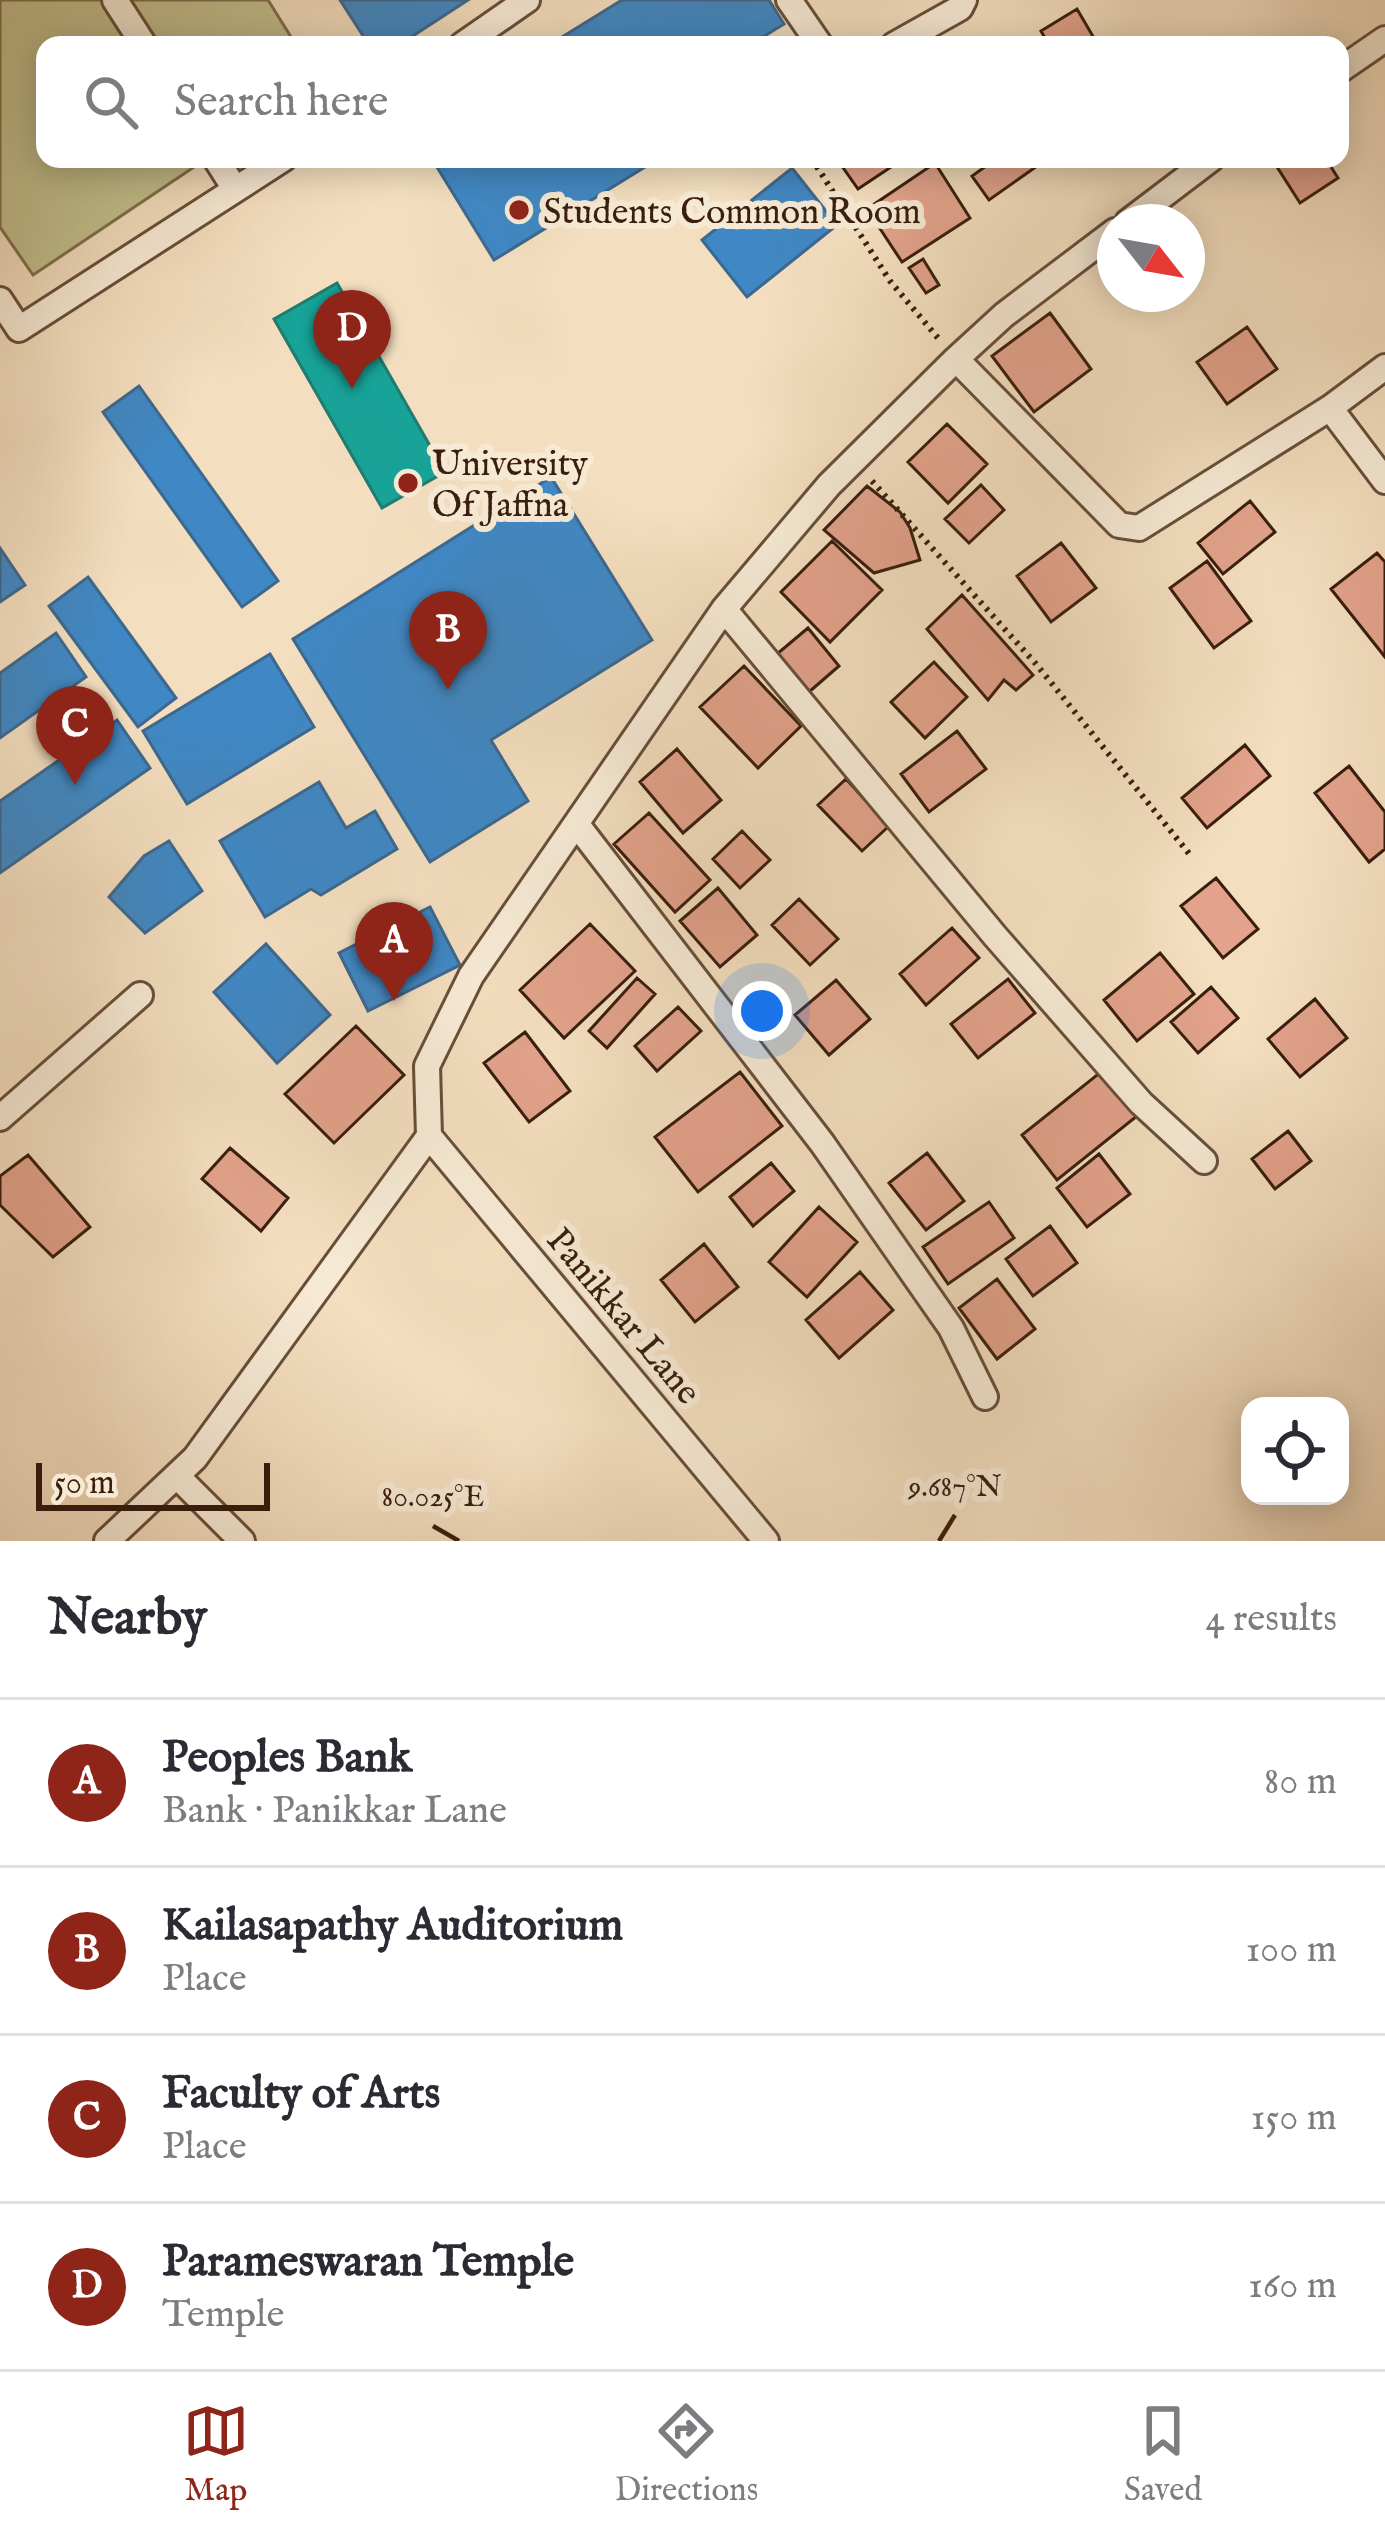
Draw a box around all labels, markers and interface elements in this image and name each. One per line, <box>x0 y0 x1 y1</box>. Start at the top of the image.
search box <box>36 36 1349 168</box>
icon: search <box>78 69 144 135</box>
text: Search here <box>174 74 388 131</box>
place label: Students Common Room <box>543 190 921 236</box>
marker: Students Common Room <box>506 197 532 223</box>
north arrow <box>1097 204 1205 312</box>
pin: D <box>313 290 391 389</box>
place label: University Of Jaffna <box>432 442 588 529</box>
marker: University Of Jaffna <box>395 470 421 496</box>
pin: B <box>409 591 487 690</box>
pin: C <box>36 686 114 785</box>
pin: A <box>355 902 433 1001</box>
your location <box>732 981 792 1041</box>
street label: Panikkar Lane <box>535 1219 710 1415</box>
map controls <box>1241 1397 1349 1505</box>
button: locate <box>1241 1397 1349 1505</box>
scale bar <box>36 1457 270 1510</box>
text: 50 m <box>54 1463 115 1505</box>
text: 9.687°N <box>907 1469 1002 1507</box>
text: 80.025°E <box>382 1479 484 1517</box>
text: Nearby <box>48 1587 207 1652</box>
text: 4 results <box>1205 1595 1337 1644</box>
text: Peoples Bank <box>162 1730 412 1787</box>
text: A <box>74 1758 100 1807</box>
text: 80 m <box>1264 1758 1337 1807</box>
text: Bank · Panikkar Lane <box>162 1787 507 1836</box>
text: Kailasapathy Auditorium <box>162 1898 623 1955</box>
text: B <box>74 1926 100 1975</box>
text: 100 m <box>1246 1926 1337 1975</box>
text: Place <box>162 1955 247 2004</box>
text: Faculty of Arts <box>162 2066 440 2123</box>
text: C <box>73 2094 101 2143</box>
text: 150 m <box>1251 2094 1337 2143</box>
text: Place <box>162 2123 247 2172</box>
text: Parameswaran Temple <box>162 2234 574 2291</box>
text: D <box>71 2262 103 2311</box>
text: 160 m <box>1248 2262 1337 2311</box>
text: Temple <box>162 2291 284 2340</box>
tab: Map <box>183 2398 249 2512</box>
tab: Directions <box>615 2398 758 2512</box>
tab: Saved <box>1124 2398 1202 2512</box>

